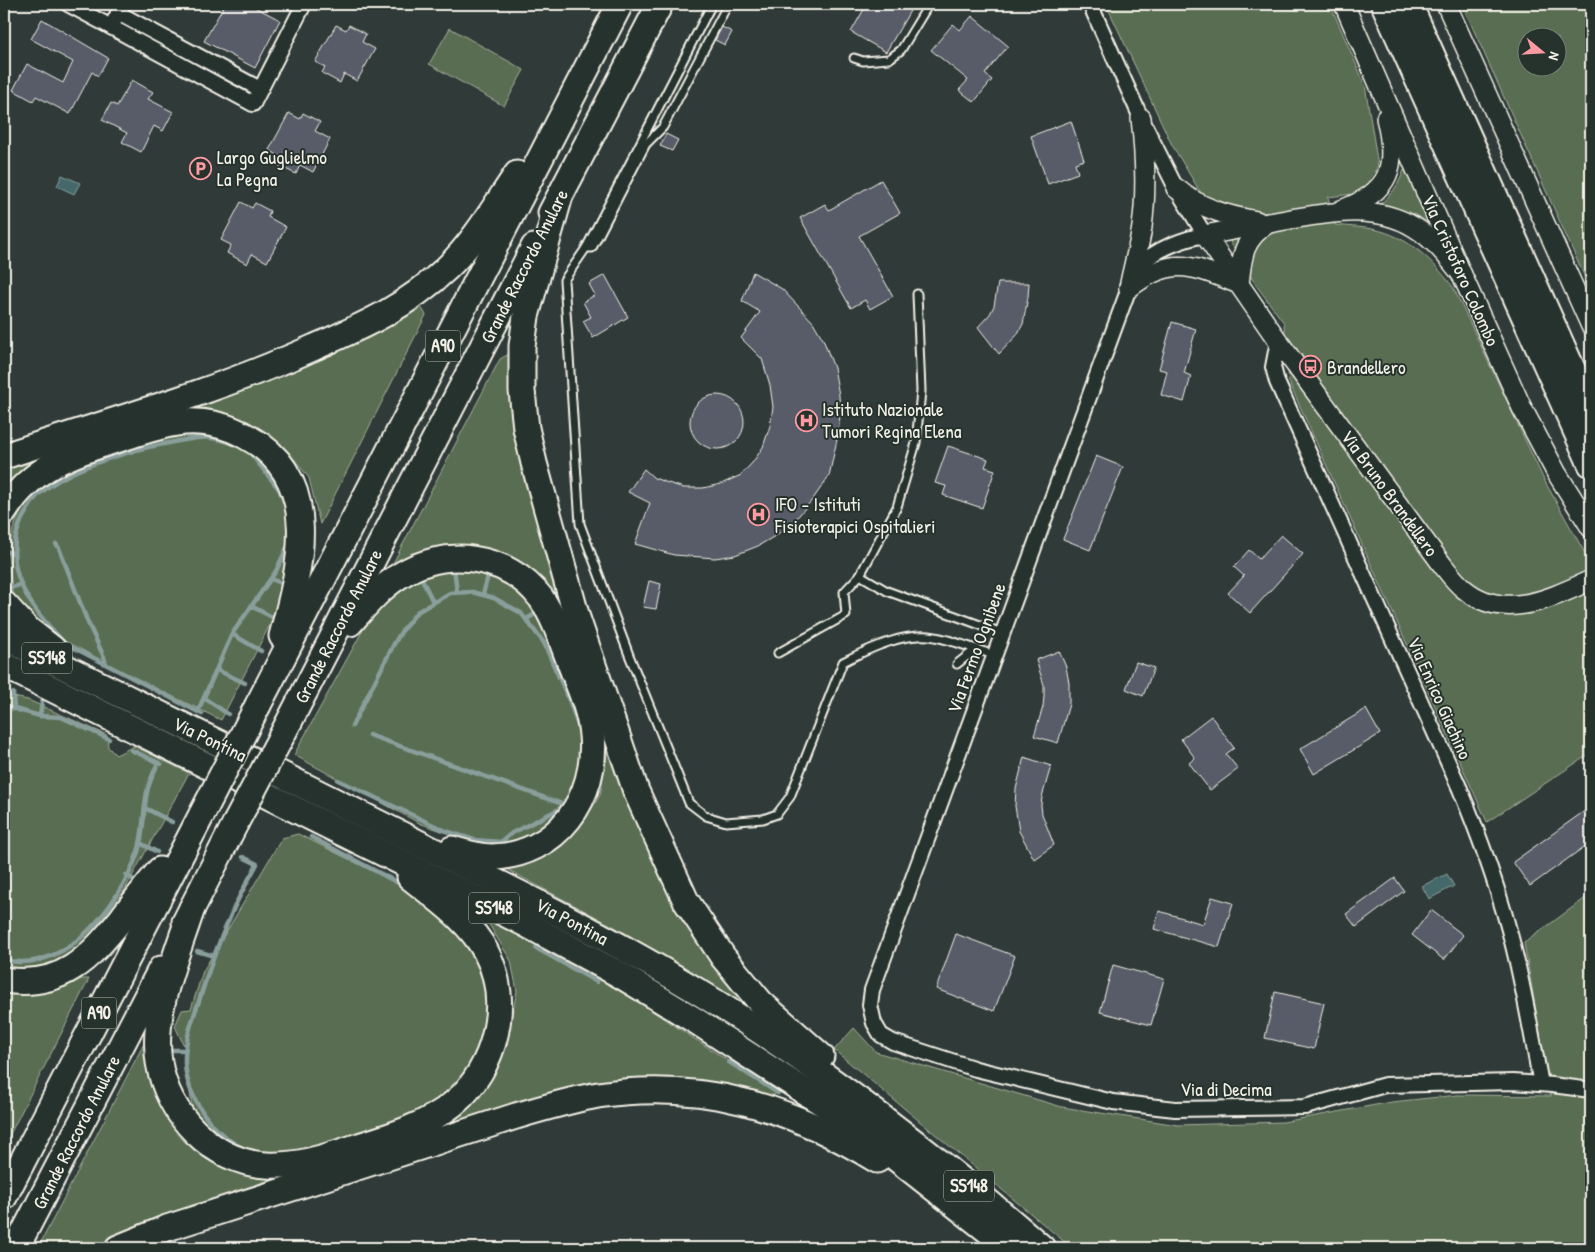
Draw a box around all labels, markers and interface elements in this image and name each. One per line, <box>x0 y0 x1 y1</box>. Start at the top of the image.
north arrow <box>1518 28 1568 78</box>
text: N <box>1544 50 1565 63</box>
place label: Largo Guglielmo La Pegna <box>217 144 327 192</box>
parking icon: Largo Guglielmo La Pegna <box>189 156 213 180</box>
street label: Grande Raccordo Anulare <box>474 184 574 348</box>
street label: Via Cristoforo Colombo <box>1416 190 1506 350</box>
road number: A90 <box>426 331 460 362</box>
place label: Brandellero <box>1327 354 1406 380</box>
bus stop icon: Brandellero <box>1299 355 1323 379</box>
place label: Istituto Nazionale Tumori Regina Elena <box>822 396 962 444</box>
hospital icon: Istituto Nazionale Tumori Regina Elena <box>794 408 818 432</box>
street label: Via Bruno Brandellero <box>1335 424 1445 562</box>
place label: IFO - Istituti Fisioterapici Ospitalieri <box>774 491 936 539</box>
hospital icon: IFO - Istituti Fisioterapici Ospitalieri <box>747 503 771 527</box>
street label: Grande Raccordo Anulare <box>288 544 388 708</box>
street label: Via Fermo Ognibene <box>940 579 1012 717</box>
street label: Via Enrico Giachino <box>1401 633 1479 764</box>
road number: SS148 <box>22 642 72 674</box>
street label: Via Pontina <box>169 710 252 768</box>
street label: Via Pontina <box>531 891 613 951</box>
road number: SS148 <box>469 892 519 924</box>
road number: A90 <box>82 998 116 1028</box>
street label: Grande Raccordo Anulare <box>26 1050 126 1214</box>
street label: Via di Decima <box>1180 1076 1272 1102</box>
road number: SS148 <box>944 1170 994 1202</box>

